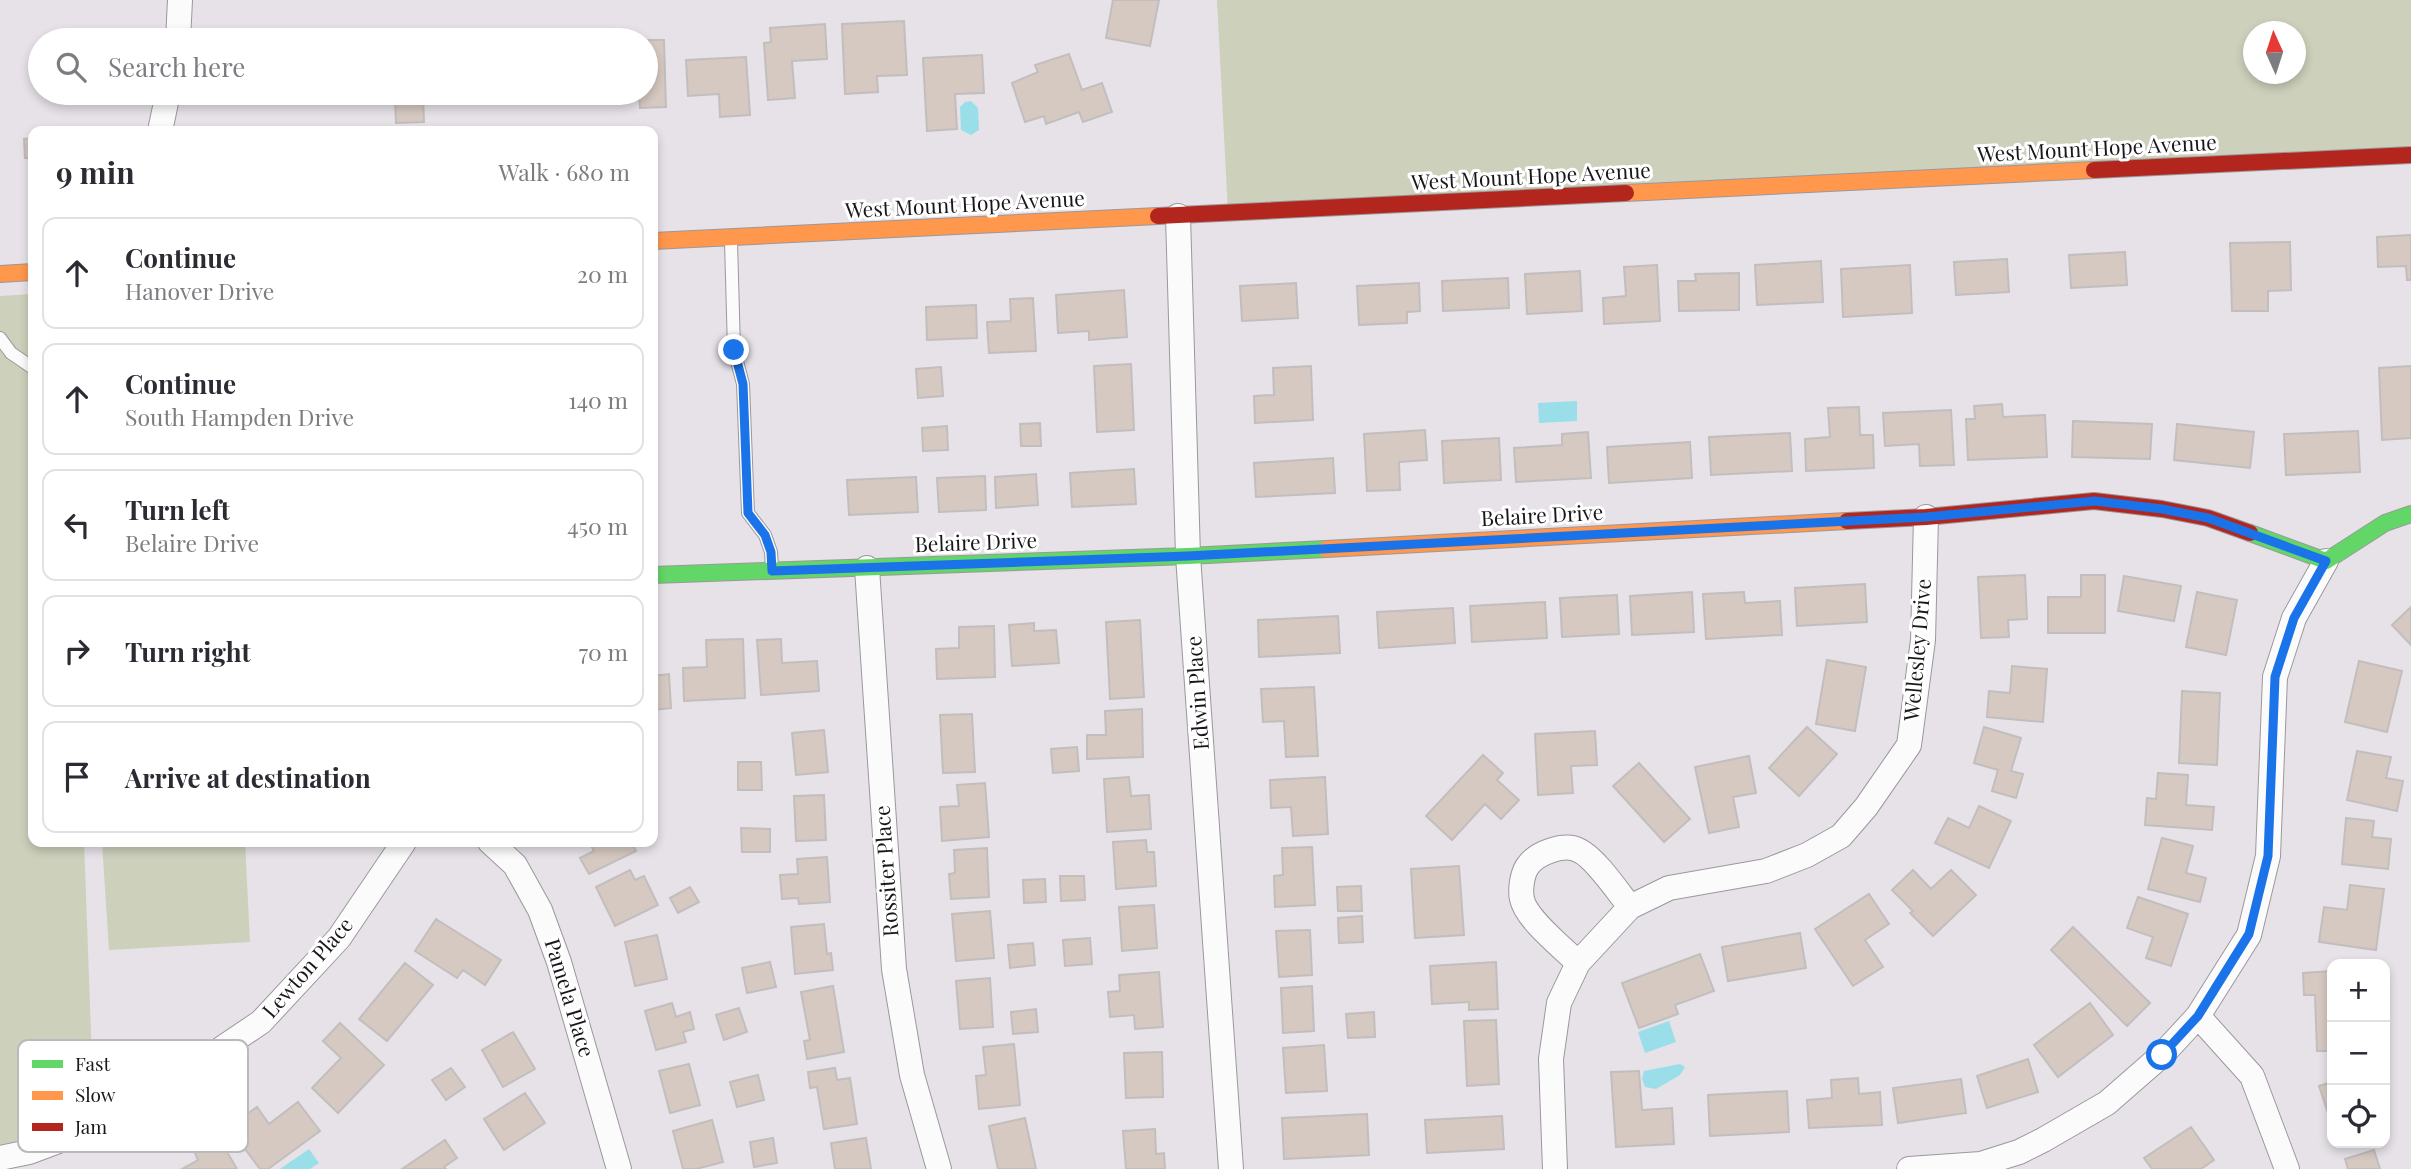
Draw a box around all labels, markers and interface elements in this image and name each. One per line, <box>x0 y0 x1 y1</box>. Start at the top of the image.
north arrow <box>2243 21 2306 84</box>
search box <box>28 28 658 105</box>
icon: search <box>52 48 90 86</box>
text: Search here <box>108 49 245 84</box>
street label: West Mount Hope Avenue <box>1975 127 2217 167</box>
text: 9 min <box>56 152 135 192</box>
street label: West Mount Hope Avenue <box>1409 155 1651 195</box>
text: Walk · 680 m <box>499 156 630 187</box>
street label: West Mount Hope Avenue <box>843 183 1085 223</box>
text: Continue <box>125 240 236 275</box>
icon: ahead <box>58 254 96 292</box>
text: 20 m <box>577 258 628 289</box>
text: Hanover Drive <box>125 275 274 306</box>
route end <box>718 334 749 365</box>
text: Continue <box>125 366 236 401</box>
icon: ahead <box>58 380 96 418</box>
text: 140 m <box>568 384 628 415</box>
text: South Hampden Drive <box>125 401 354 432</box>
text: Turn left <box>125 492 230 527</box>
street label: Belaire Drive <box>1480 497 1604 531</box>
icon: left <box>58 506 96 544</box>
text: 450 m <box>567 510 628 541</box>
street label: Belaire Drive <box>914 525 1038 557</box>
text: Belaire Drive <box>125 527 259 558</box>
street label: Wellesley Drive <box>1896 577 1936 723</box>
icon: right <box>58 632 96 670</box>
text: Turn right <box>125 634 251 669</box>
street label: Edwin Place <box>1178 635 1214 751</box>
text: 70 m <box>579 636 628 667</box>
icon: arrive <box>58 758 96 796</box>
text: Arrive at destination <box>125 760 371 795</box>
street label: Rossiter Place <box>866 805 904 938</box>
street label: Lewton Place <box>255 910 358 1023</box>
street label: Pamela Place <box>540 935 602 1060</box>
map controls <box>2327 959 2390 1148</box>
button: + <box>2327 959 2390 1022</box>
button: − <box>2327 1022 2390 1085</box>
route start <box>2146 1039 2177 1070</box>
legend <box>18 1040 248 1152</box>
text: Fast <box>75 1050 111 1076</box>
text: Slow <box>75 1081 116 1107</box>
button: locate <box>2327 1085 2390 1148</box>
text: Jam <box>74 1113 107 1139</box>

